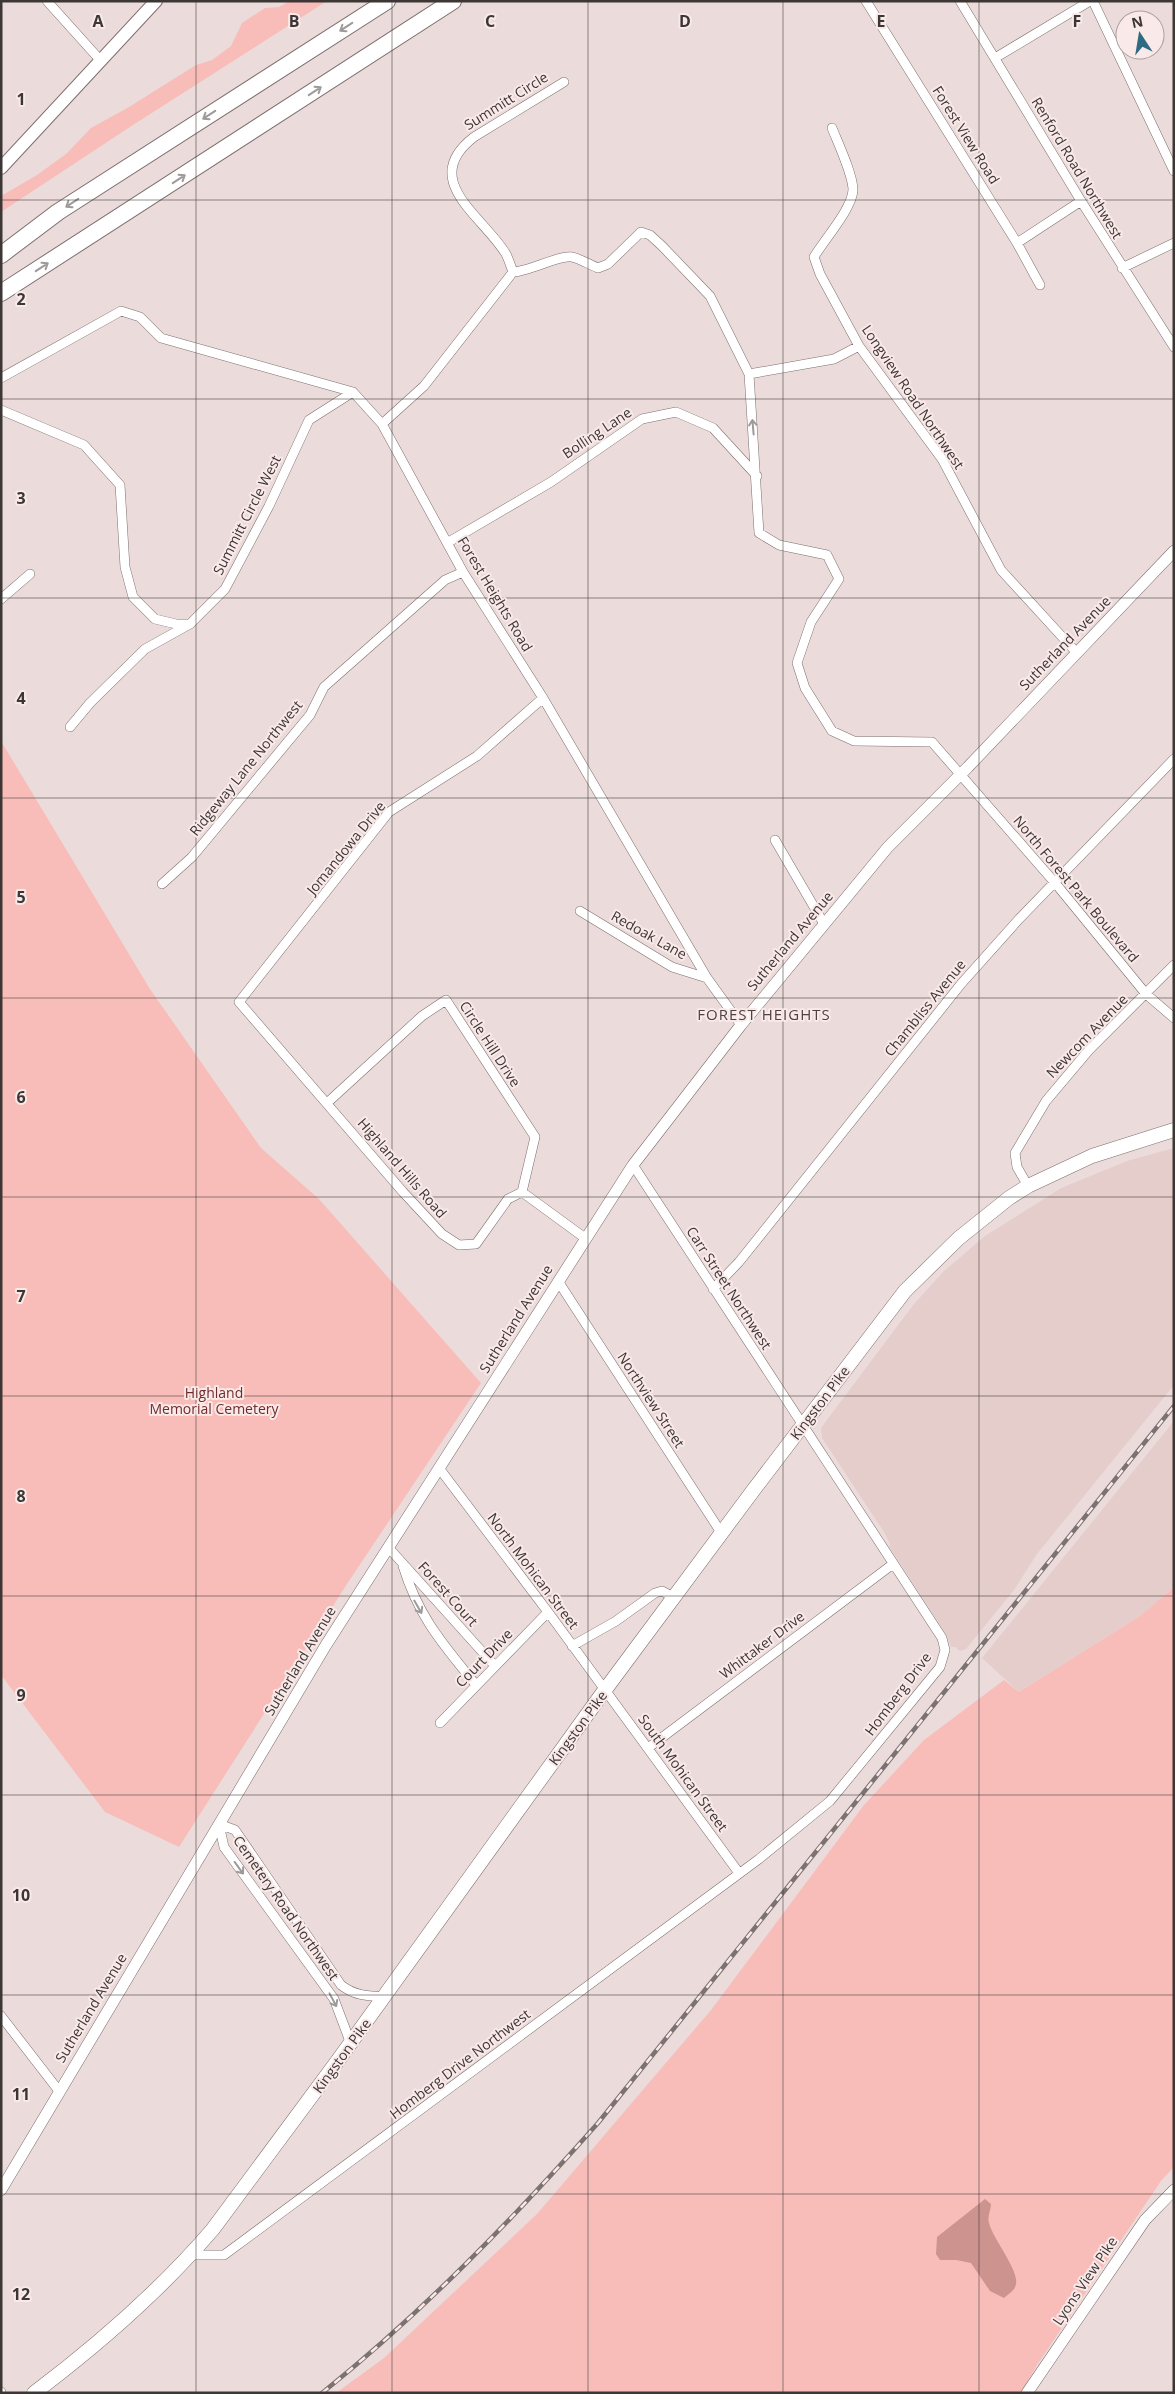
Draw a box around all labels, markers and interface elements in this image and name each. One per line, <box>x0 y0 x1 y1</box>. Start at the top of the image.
text: A <box>92 10 104 32</box>
text: B <box>289 10 299 32</box>
text: C <box>485 10 495 32</box>
text: D <box>679 10 691 32</box>
text: E <box>877 10 886 32</box>
text: F <box>1073 10 1081 32</box>
north arrow <box>1115 10 1165 60</box>
text: N <box>1130 11 1145 32</box>
one-way arrow <box>339 23 353 33</box>
street label: Summitt Circle <box>460 67 551 134</box>
street label: Forest View Road <box>929 82 1004 187</box>
one-way arrow <box>308 85 322 95</box>
text: 1 <box>16 88 26 110</box>
street label: Renford Road Northwest <box>1028 93 1127 242</box>
one-way arrow <box>202 110 216 120</box>
one-way arrow <box>171 173 185 183</box>
one-way arrow <box>65 198 79 208</box>
one-way arrow <box>35 261 49 272</box>
text: 2 <box>16 288 26 310</box>
street label: Longview Road Northwest <box>858 321 969 473</box>
street label: Bolling Lane <box>558 402 635 463</box>
one-way arrow <box>748 419 758 435</box>
street label: Summitt Circle West <box>208 452 285 578</box>
text: 3 <box>16 487 26 509</box>
street label: Forest Heights Road <box>454 533 537 655</box>
street label: Sutherland Avenue <box>1015 591 1115 694</box>
text: 4 <box>16 687 26 709</box>
street label: Ridgeway Lane Northwest <box>185 696 306 839</box>
street label: Jomandowa Drive <box>301 797 389 900</box>
street label: North Forest Park Boulevard <box>1009 811 1143 966</box>
text: 5 <box>16 886 26 908</box>
street label: Sutherland Avenue <box>742 887 837 994</box>
street label: Redoak Lane <box>608 906 691 963</box>
street label: Chambliss Avenue <box>880 955 970 1060</box>
street label: Newcom Avenue <box>1042 989 1132 1082</box>
street label: Circle Hill Drive <box>456 997 525 1090</box>
district label: FOREST HEIGHTS <box>697 1004 831 1024</box>
text: 6 <box>16 1086 26 1108</box>
street label: Highland Hills Road <box>354 1114 451 1222</box>
street label: Carr Street Northwest <box>682 1223 776 1353</box>
street label: Sutherland Avenue <box>475 1261 557 1376</box>
text: 7 <box>16 1285 26 1307</box>
street label: Northview Street <box>613 1348 689 1451</box>
street label: Kingston Pike <box>786 1362 854 1443</box>
park label: Highland Memorial Cemetery <box>149 1383 280 1418</box>
text: 8 <box>16 1485 26 1507</box>
street label: North Mohican Street <box>483 1509 583 1633</box>
street label: Forest Court <box>414 1557 483 1630</box>
one-way arrow <box>414 1599 424 1613</box>
street label: Sutherland Avenue <box>259 1602 340 1719</box>
street label: Whittaker Drive <box>715 1606 808 1683</box>
street label: Court Drive <box>451 1624 516 1691</box>
street label: Homberg Drive <box>860 1648 935 1739</box>
text: 9 <box>16 1684 26 1706</box>
street label: Kingston Pike <box>544 1687 611 1769</box>
street label: South Mohican Street <box>634 1710 732 1835</box>
street label: Cemetery Road Northwest <box>229 1832 344 1984</box>
one-way arrow <box>233 1861 244 1874</box>
text: 10 <box>12 1884 30 1906</box>
street label: Sutherland Avenue <box>50 1949 131 2066</box>
one-way arrow <box>328 1992 338 2007</box>
street label: Homberg Drive Northwest <box>385 2004 534 2123</box>
street label: Kingston Pike <box>308 2015 375 2097</box>
text: 11 <box>12 2083 30 2105</box>
street label: Lyons View Pike <box>1048 2233 1121 2329</box>
text: 12 <box>12 2283 30 2305</box>

